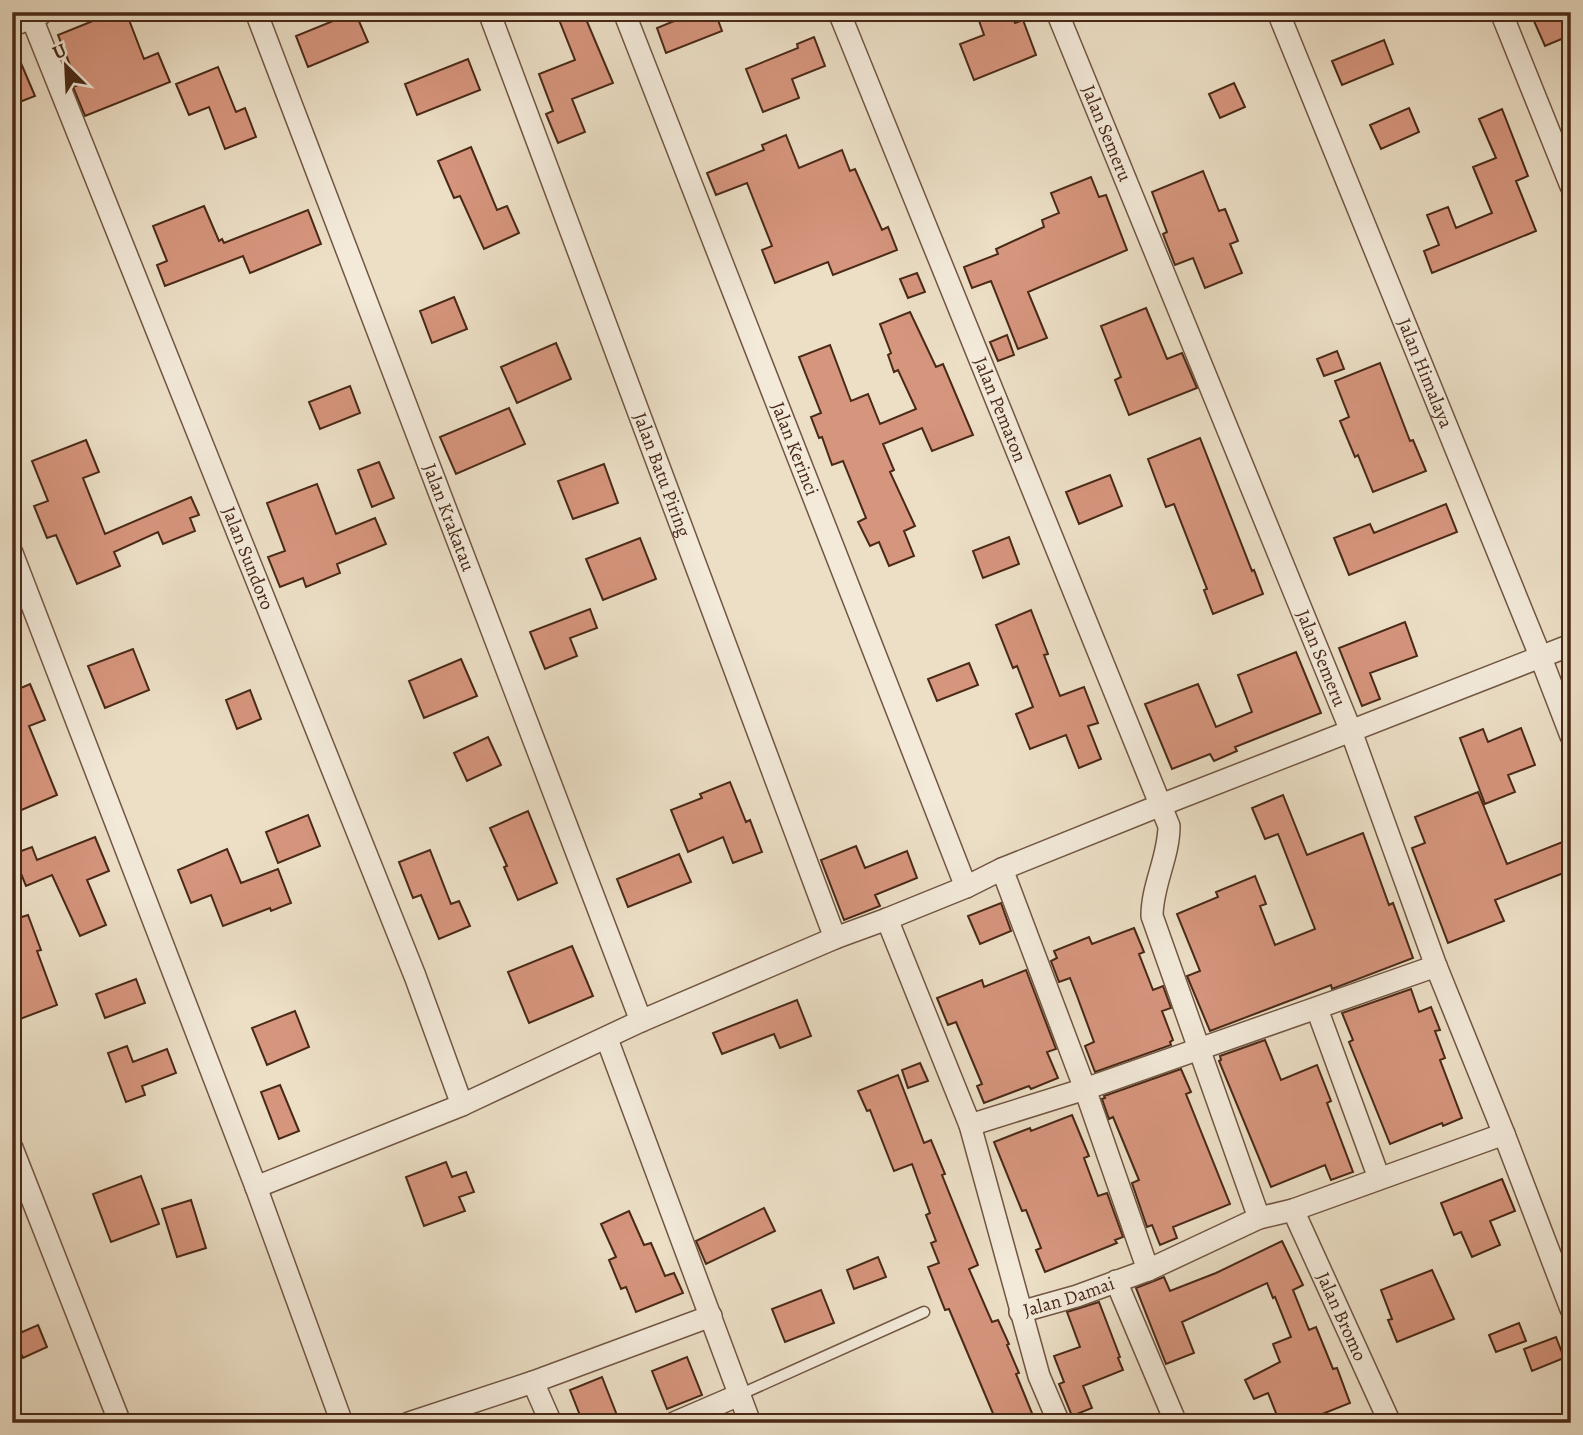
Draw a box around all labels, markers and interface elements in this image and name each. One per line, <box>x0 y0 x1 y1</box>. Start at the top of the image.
north arrow <box>32 32 102 102</box>
text: U <box>49 37 71 66</box>
street label: Jalan Semeru <box>1075 81 1138 186</box>
street label: Jalan Himalaya <box>1391 314 1459 432</box>
street label: Jalan Pematon <box>967 353 1033 466</box>
street label: Jalan Kerinci <box>765 398 825 499</box>
street label: Jalan Batu Piring <box>627 409 697 541</box>
street label: Jalan Krakatau <box>416 460 481 576</box>
street label: Jalan Sundoro <box>216 503 280 614</box>
street label: Jalan Semeru <box>1290 606 1353 711</box>
street label: Jalan Bromo <box>1310 1268 1373 1365</box>
street label: Jalan Damai <box>1020 1270 1118 1323</box>

